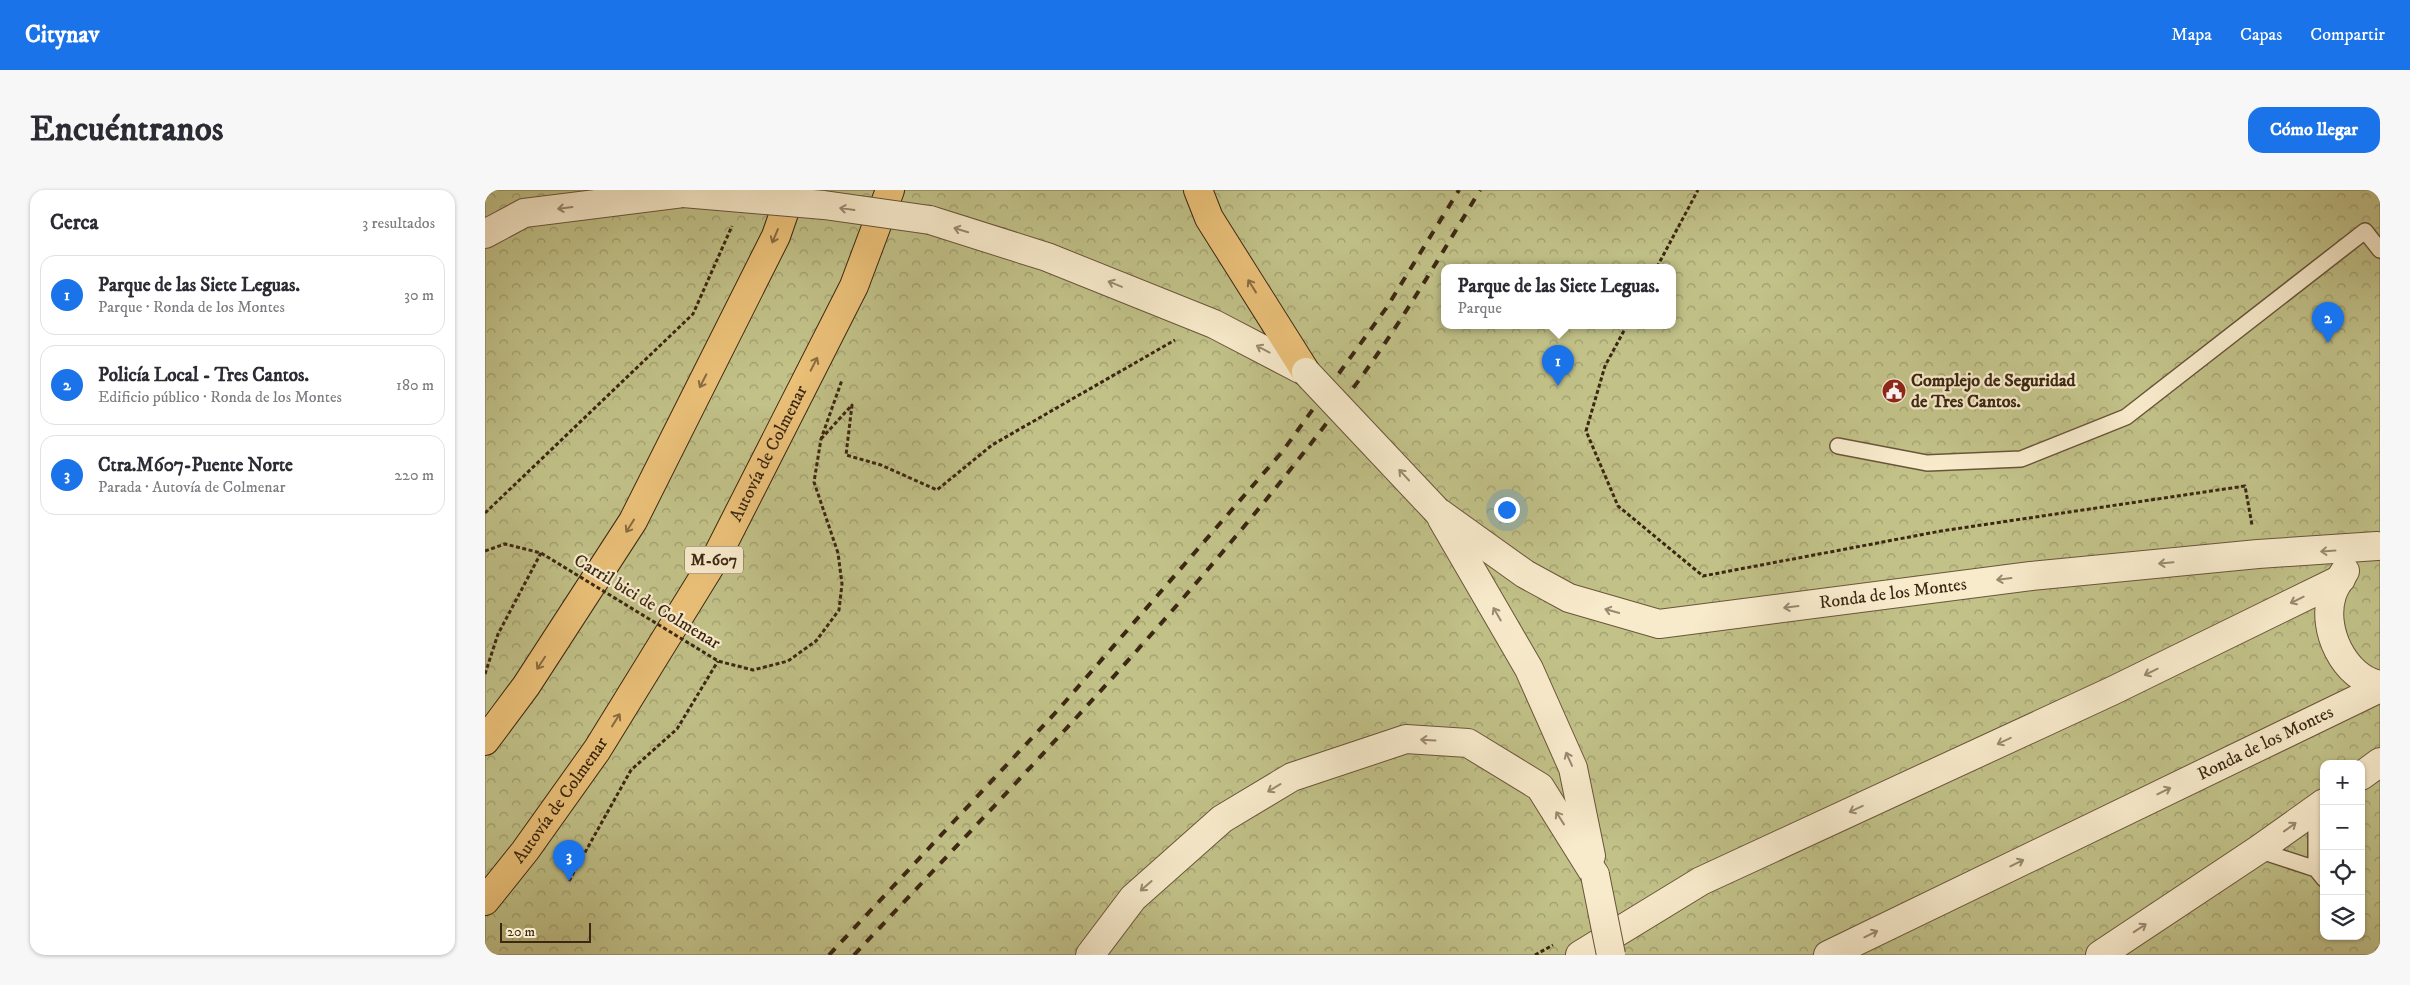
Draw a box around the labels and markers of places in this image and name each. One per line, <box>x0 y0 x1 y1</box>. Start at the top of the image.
pin: 2 <box>2312 302 2344 343</box>
pin: 1 <box>1542 345 1574 386</box>
place label: Complejo de Seguridad de Tres Cantos. <box>1911 370 2077 413</box>
public building icon: Complejo de Seguridad de Tres Cantos. <box>1881 378 1907 404</box>
pin: 3 <box>553 840 585 881</box>

